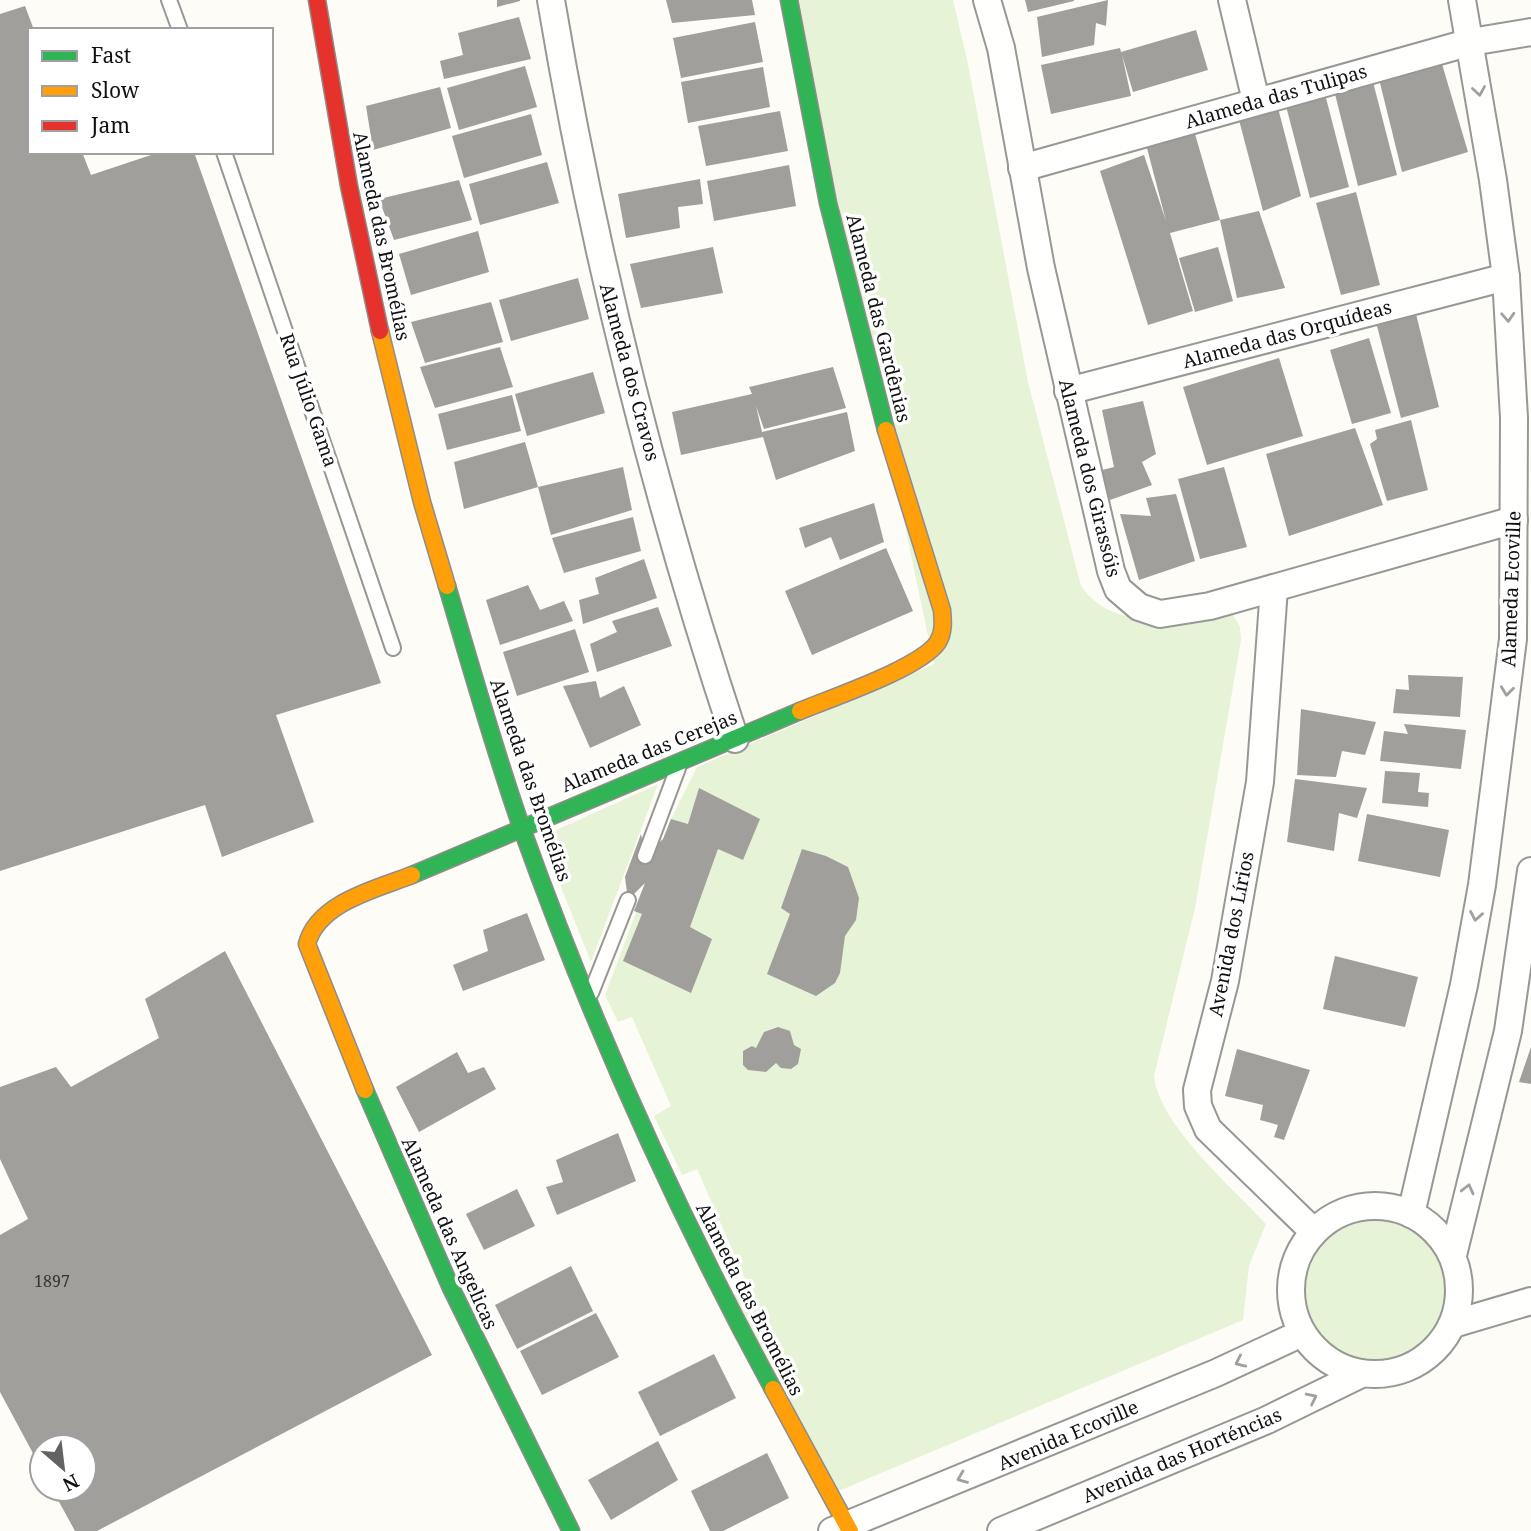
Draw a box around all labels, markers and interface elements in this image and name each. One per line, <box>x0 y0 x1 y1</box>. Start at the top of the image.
legend <box>28 28 273 154</box>
text: Fast <box>91 41 131 69</box>
street label: Alameda das Tulipas <box>1182 58 1370 134</box>
text: Slow <box>91 76 140 104</box>
one-way arrow <box>1471 85 1486 97</box>
text: Jam <box>90 111 130 139</box>
street label: Alameda das Bromélias <box>347 129 417 343</box>
street label: Alameda das Gardênias <box>841 211 917 425</box>
street label: Alameda dos Cravos <box>594 280 666 464</box>
street label: Alameda das Orquídeas <box>1180 294 1394 374</box>
one-way arrow <box>1501 311 1516 322</box>
street label: Rua Júlio Gama <box>274 330 344 470</box>
street label: Alameda dos Girassóis <box>1053 376 1127 580</box>
street label: Alameda Ecoville <box>1495 510 1527 668</box>
street label: Alameda das Bromélias <box>484 675 578 885</box>
one-way arrow <box>1499 685 1514 696</box>
street label: Alameda das Cerejas <box>557 704 741 798</box>
street label: Avenida dos Lírios <box>1202 849 1260 1019</box>
one-way arrow <box>1469 910 1484 922</box>
street label: Alameda das Angelicas <box>396 1133 504 1333</box>
one-way arrow <box>1460 1183 1474 1195</box>
street label: Alameda das Bromélias <box>690 1198 810 1400</box>
house number: 1897 <box>34 1270 70 1292</box>
one-way arrow <box>1235 1354 1247 1368</box>
one-way arrow <box>1305 1392 1317 1406</box>
street label: Avenida Ecoville <box>994 1394 1142 1476</box>
street label: Avenida das Horténcias <box>1079 1401 1285 1509</box>
north arrow <box>28 1433 98 1503</box>
text: N <box>58 1468 84 1498</box>
one-way arrow <box>957 1470 969 1484</box>

